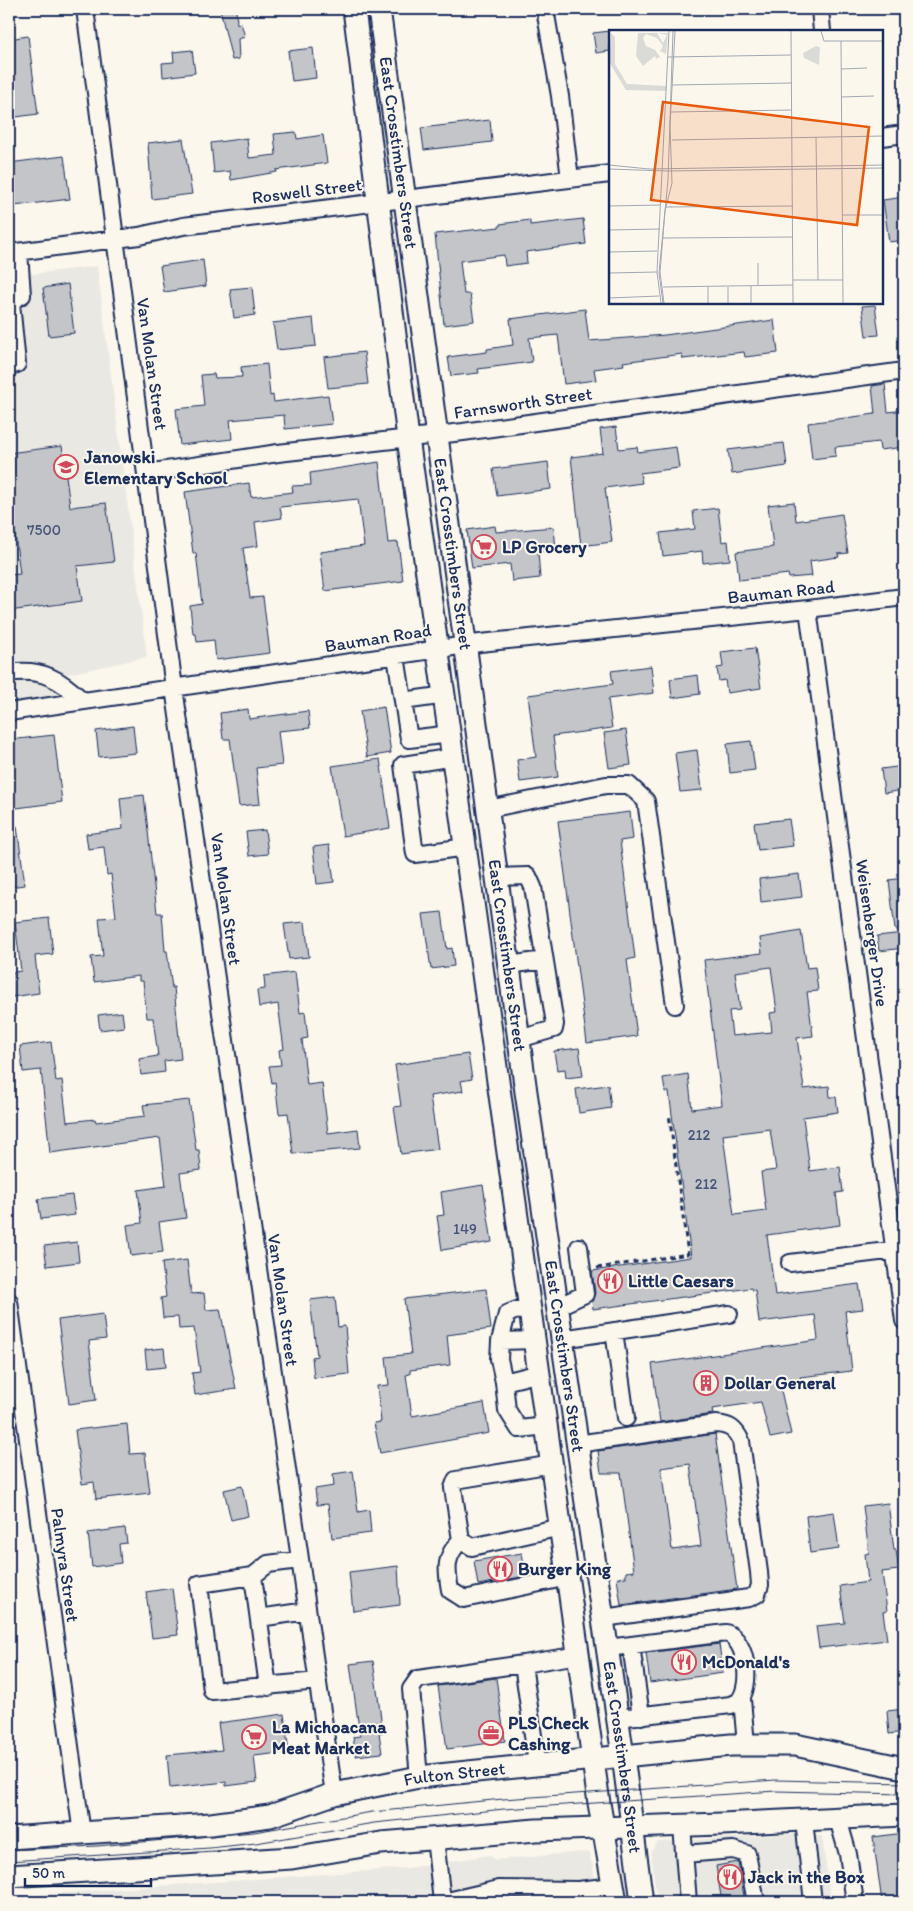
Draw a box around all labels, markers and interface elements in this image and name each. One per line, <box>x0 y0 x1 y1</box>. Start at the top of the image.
inset map <box>609 30 883 304</box>
street label: East Crosstimbers Street <box>375 55 422 250</box>
street label: Roswell Street <box>251 173 364 209</box>
street label: Van Molan Street <box>132 296 172 432</box>
street label: Farnsworth Street <box>452 382 594 424</box>
place label: Janowski Elementary School <box>83 446 228 489</box>
school or university icon: Janowski Elementary School <box>53 454 79 480</box>
street label: East Crosstimbers Street <box>429 457 477 652</box>
house number: 7500 <box>27 521 61 539</box>
supermarket icon: LP Grocery <box>471 534 497 560</box>
place label: LP Grocery <box>502 536 587 558</box>
street label: Bauman Road <box>726 575 836 609</box>
street label: Bauman Road <box>323 619 433 657</box>
street label: Van Molan Street <box>206 831 246 967</box>
street label: East Crosstimbers Street <box>484 858 531 1053</box>
street label: Weisenberger Drive <box>851 858 893 1008</box>
house number: 212 <box>688 1126 710 1144</box>
house number: 212 <box>695 1175 717 1193</box>
house number: 149 <box>453 1220 477 1238</box>
street label: Van Molan Street <box>263 1232 303 1368</box>
street label: East Crosstimbers Street <box>540 1259 590 1454</box>
restaurant icon: Little Caesars <box>597 1268 623 1294</box>
place label: Little Caesars <box>628 1270 734 1292</box>
building icon: Dollar General <box>693 1370 719 1396</box>
place label: Dollar General <box>724 1372 837 1394</box>
street label: Palmyra Street <box>46 1506 84 1624</box>
restaurant icon: Burger King <box>487 1556 513 1582</box>
place label: Burger King <box>518 1558 612 1580</box>
restaurant icon: McDonald's <box>671 1649 697 1675</box>
place label: McDonald's <box>702 1651 790 1673</box>
street label: East Crosstimbers Street <box>598 1660 647 1855</box>
place label: PLS Check Cashing <box>508 1712 590 1755</box>
place label: La Michoacana Meat Market <box>272 1716 387 1759</box>
office icon: PLS Check Cashing <box>478 1720 504 1746</box>
supermarket icon: La Michoacana Meat Market <box>241 1724 267 1750</box>
street label: Fulton Street <box>402 1757 507 1791</box>
scale bar <box>25 1856 151 1888</box>
text: 50 m <box>32 1864 65 1882</box>
restaurant icon: Jack in the Box <box>717 1864 743 1890</box>
place label: Jack in the Box <box>747 1866 866 1888</box>

